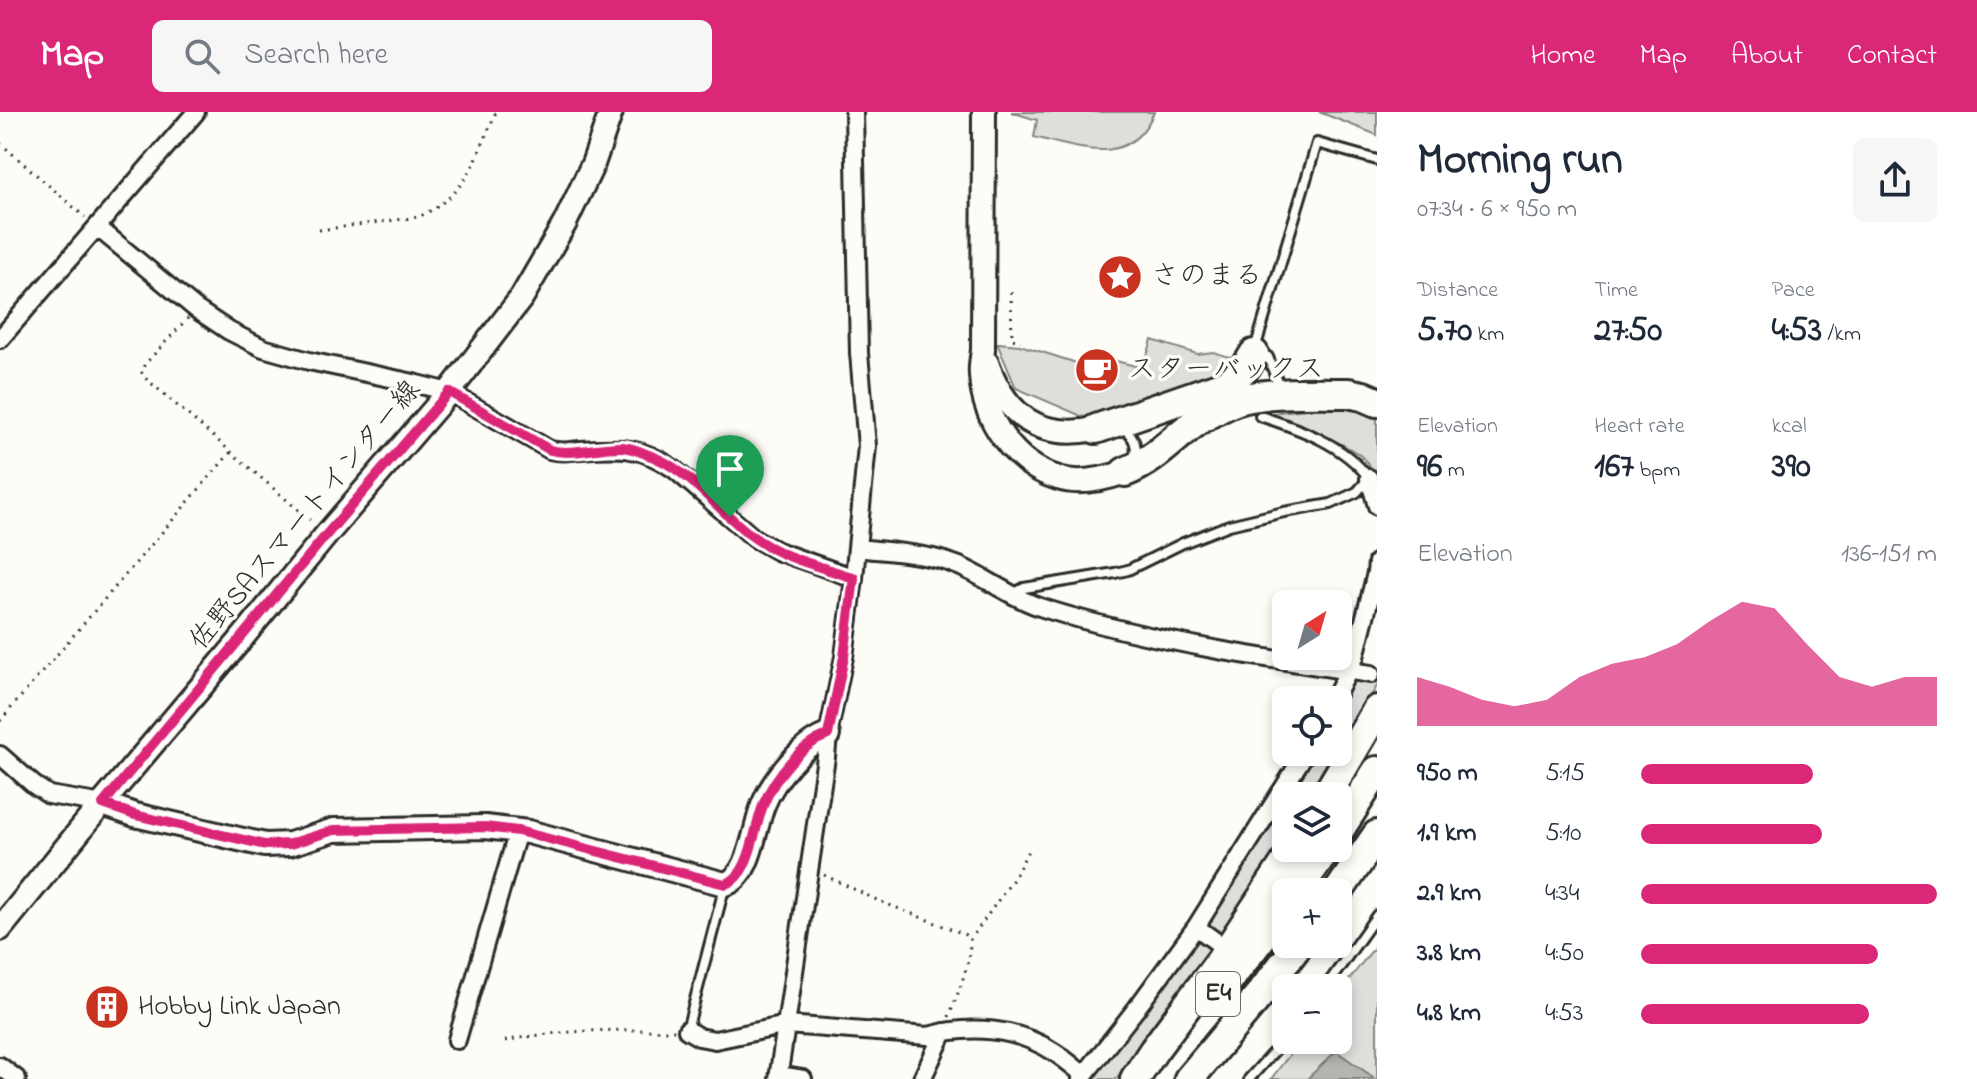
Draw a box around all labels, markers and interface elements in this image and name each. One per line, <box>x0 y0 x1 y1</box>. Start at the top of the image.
search box <box>152 20 712 92</box>
text: Map <box>40 28 104 84</box>
icon: search <box>180 34 224 78</box>
text: Search here <box>244 34 388 78</box>
text: Home <box>1530 36 1596 77</box>
text: Map <box>1640 36 1687 77</box>
text: About <box>1731 36 1803 77</box>
text: Contact <box>1847 36 1937 77</box>
text: Morning run <box>1417 129 1623 193</box>
button: share <box>1853 138 1937 222</box>
text: 07:34 · 6 × 950 m <box>1417 191 1577 229</box>
place icon: さのまる <box>1096 253 1144 301</box>
place label: さのまる <box>1151 257 1263 298</box>
text: Distance <box>1417 275 1498 307</box>
text: Time <box>1594 275 1638 307</box>
text: Pace <box>1772 275 1815 307</box>
text: 5.70 <box>1417 307 1472 357</box>
text: 27:50 <box>1594 307 1662 357</box>
text: 4:53 <box>1772 307 1822 357</box>
text: km <box>1472 319 1504 351</box>
text: /km <box>1822 319 1861 351</box>
cafe icon: スターバックス <box>1073 346 1121 394</box>
place label: スターバックス <box>1128 350 1324 391</box>
street label: 佐野SAスマートインター線 <box>181 372 431 660</box>
text: Elevation <box>1417 411 1498 443</box>
text: Heart rate <box>1594 411 1685 443</box>
text: kcal <box>1772 411 1807 443</box>
pin <box>696 435 764 517</box>
text: 96 <box>1417 443 1442 493</box>
text: 167 <box>1594 443 1634 493</box>
text: 390 <box>1772 443 1811 493</box>
icon: arrive <box>708 447 752 491</box>
text: m <box>1442 455 1465 487</box>
text: bpm <box>1634 455 1680 487</box>
text: Elevation <box>1417 536 1513 574</box>
text: 136–151 m <box>1841 536 1937 574</box>
north arrow <box>1272 590 1352 670</box>
map controls <box>1272 590 1352 1054</box>
button: locate <box>1272 686 1352 766</box>
text: 950 m <box>1417 755 1478 793</box>
text: 5:15 <box>1545 755 1585 793</box>
button: layers <box>1272 782 1352 862</box>
text: 1.9 km <box>1417 815 1476 853</box>
text: 5:10 <box>1545 815 1582 853</box>
text: 2.9 km <box>1417 875 1481 913</box>
text: 4:34 <box>1545 875 1579 913</box>
button: + <box>1272 878 1352 958</box>
text: 3.8 km <box>1417 935 1481 973</box>
text: 4:50 <box>1545 935 1584 973</box>
road number: E4 <box>1196 972 1240 1016</box>
button: − <box>1272 974 1352 1054</box>
building icon: Hobby Link Japan <box>83 983 131 1031</box>
place label: Hobby Link Japan <box>138 987 341 1028</box>
text: 4.8 km <box>1417 995 1481 1033</box>
text: 4:53 <box>1545 995 1584 1033</box>

